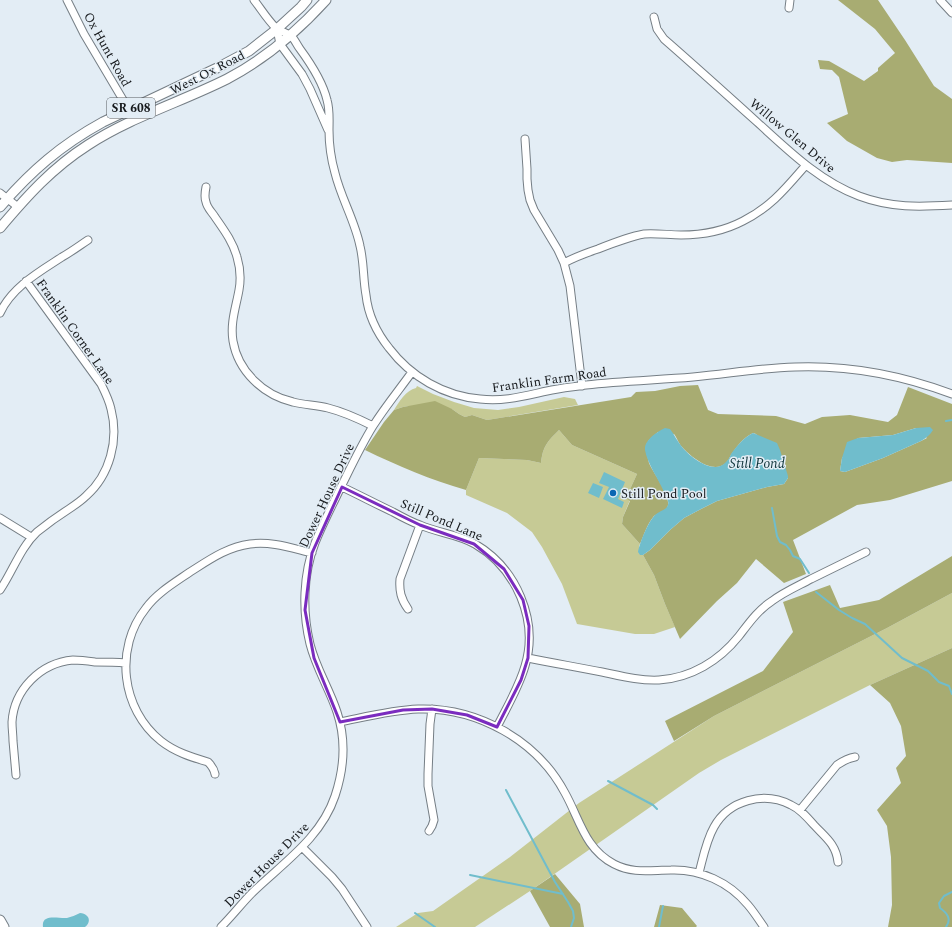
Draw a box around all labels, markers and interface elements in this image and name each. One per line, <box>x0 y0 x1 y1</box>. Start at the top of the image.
street label: Ox Hunt Road <box>78 8 136 91</box>
street label: West Ox Road <box>167 45 248 100</box>
street label: Willow Glen Drive <box>745 94 840 178</box>
road number: SR 608 <box>107 98 155 118</box>
street label: Franklin Corner Lane <box>31 275 119 388</box>
street label: Franklin Farm Road <box>491 362 608 398</box>
street label: Dower House Drive <box>294 440 360 551</box>
water label: Still Pond <box>729 453 785 474</box>
place label: Still Pond Pool <box>621 484 707 504</box>
marker: Still Pond Pool <box>608 488 618 498</box>
street label: Still Pond Lane <box>397 493 486 546</box>
street label: Dower House Drive <box>220 818 314 912</box>

